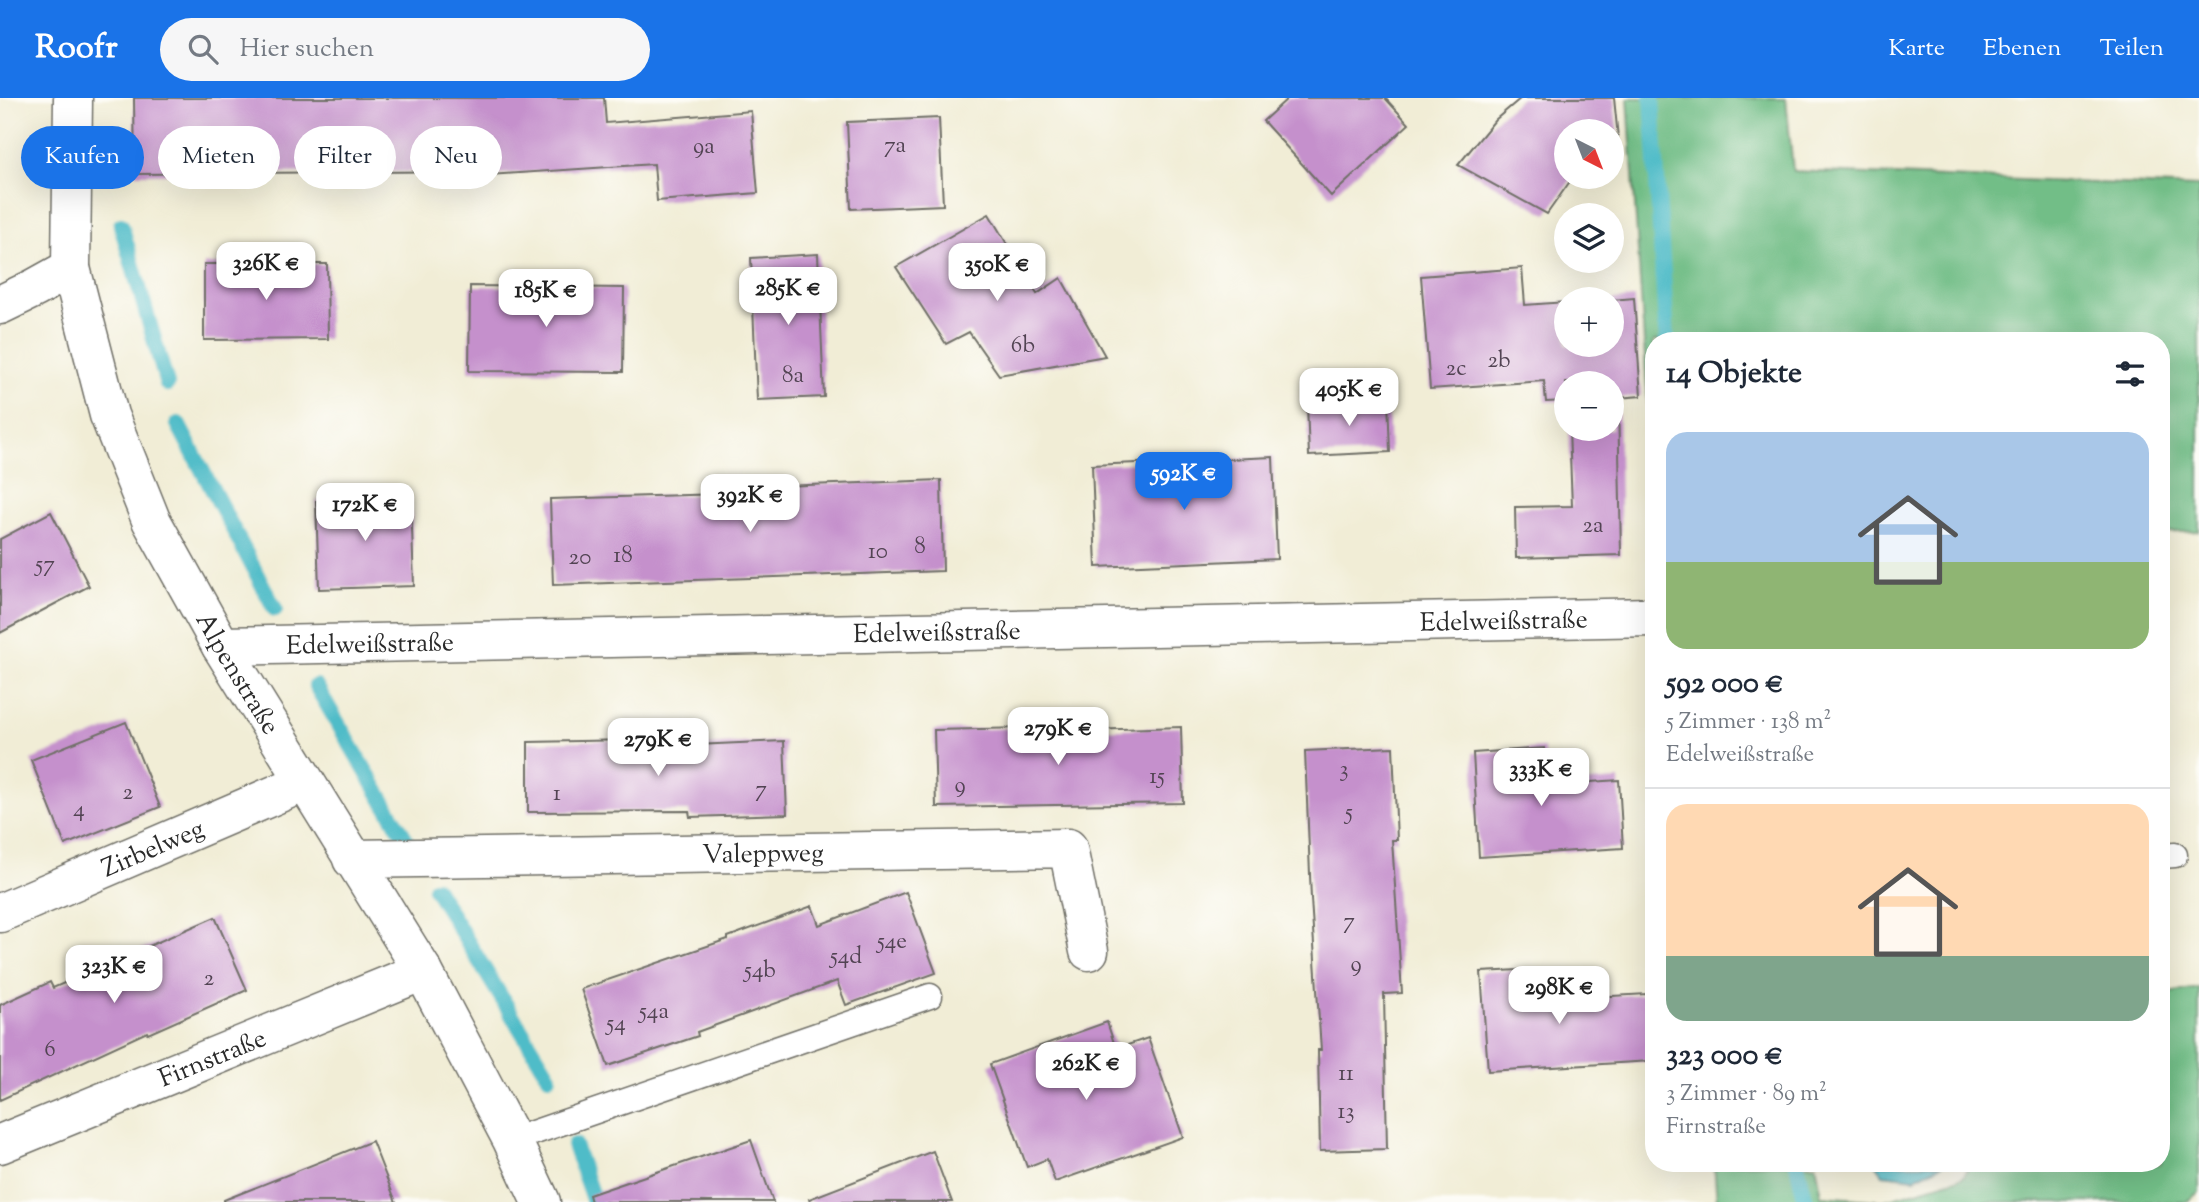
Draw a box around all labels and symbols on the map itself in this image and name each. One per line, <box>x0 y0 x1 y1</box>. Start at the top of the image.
north arrow <box>1554 119 1624 189</box>
house number: 7a <box>884 130 906 163</box>
house number: 9a <box>693 131 715 164</box>
pin: 326K € <box>209 242 323 302</box>
pin: 350K € <box>940 244 1054 303</box>
pin: 285K € <box>731 268 845 327</box>
pin: 185K € <box>489 270 603 329</box>
house number: 6b <box>1011 330 1035 363</box>
house number: 2b <box>1487 345 1511 378</box>
house number: 2c <box>1445 353 1467 386</box>
house number: 8a <box>782 360 804 393</box>
pin: 405K € <box>1292 368 1406 428</box>
pin: 592K € <box>1127 452 1241 512</box>
pin: 392K € <box>693 474 807 534</box>
pin: 172K € <box>308 484 422 543</box>
house number: 2a <box>1582 510 1604 543</box>
house number: 8 <box>914 531 926 564</box>
house number: 10 <box>868 536 888 569</box>
house number: 18 <box>613 540 633 573</box>
house number: 20 <box>569 542 591 575</box>
house number: 57 <box>33 549 55 582</box>
street label: Edelweißstraße <box>1420 602 1588 643</box>
street label: Alpenstraße <box>185 606 288 742</box>
street label: Edelweißstraße <box>853 614 1021 654</box>
street label: Edelweißstraße <box>286 625 454 666</box>
pin: 279K € <box>1001 708 1115 767</box>
pin: 279K € <box>601 718 715 778</box>
pin: 333K € <box>1484 748 1598 808</box>
house number: 3 <box>1339 754 1349 787</box>
house number: 15 <box>1149 761 1165 794</box>
house number: 9 <box>954 770 966 803</box>
house number: 7 <box>755 774 767 807</box>
house number: 2 <box>123 777 134 810</box>
house number: 1 <box>553 778 561 811</box>
house number: 4 <box>73 794 85 827</box>
house number: 5 <box>1343 797 1353 830</box>
street label: Zirbelweg <box>97 811 211 888</box>
street label: Valeppweg <box>702 836 824 875</box>
house number: 7 <box>1343 906 1355 939</box>
house number: 54e <box>875 926 907 959</box>
house number: 54d <box>828 941 862 974</box>
pin: 323K € <box>57 946 171 1005</box>
house number: 9 <box>1350 949 1362 982</box>
house number: 54b <box>742 955 776 988</box>
house number: 2 <box>204 963 215 996</box>
pin: 298K € <box>1502 967 1616 1026</box>
house number: 54a <box>637 996 669 1029</box>
house number: 54 <box>604 1008 626 1041</box>
street label: Firnstraße <box>154 1021 272 1098</box>
house number: 6 <box>44 1034 56 1067</box>
pin: 262K € <box>1029 1042 1143 1102</box>
house number: 11 <box>1338 1058 1354 1091</box>
house number: 13 <box>1337 1096 1355 1129</box>

